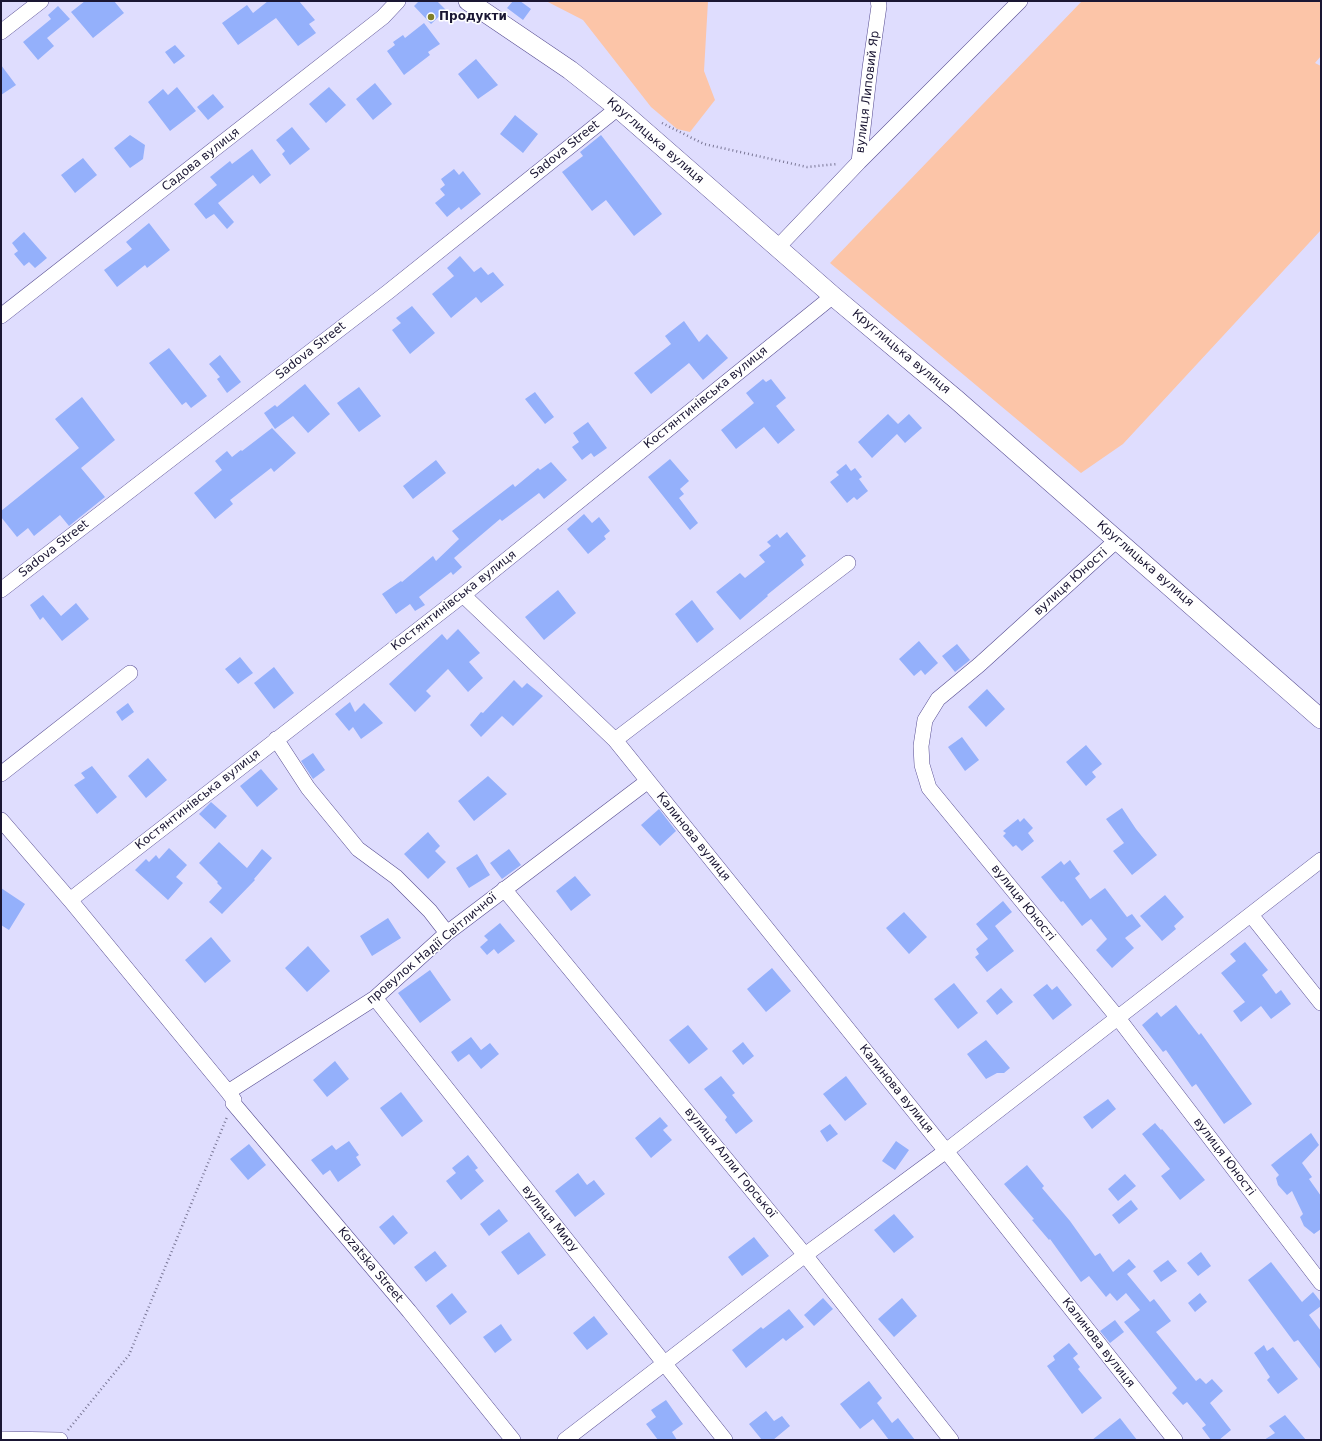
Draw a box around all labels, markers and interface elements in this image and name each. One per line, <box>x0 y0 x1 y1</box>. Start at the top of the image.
place label: Продукти <box>439 10 507 24</box>
marker: Продукти <box>426 12 436 22</box>
street label: вулиця Липовий Яр <box>853 30 883 154</box>
street label: Круглицька вулиця <box>604 95 706 187</box>
street label: Sadova Street <box>528 118 602 182</box>
street label: Садова вулиця <box>159 125 243 195</box>
street label: Круглицька вулиця <box>849 307 953 397</box>
street label: Sadova Street <box>273 319 349 383</box>
street label: Костянтинівська вулиця <box>641 344 771 452</box>
street label: Sadova Street <box>16 517 92 581</box>
street label: Круглицька вулиця <box>1094 518 1196 610</box>
street label: вулиця Юності <box>1031 545 1111 619</box>
street label: Костянтинівська вулиця <box>389 548 519 654</box>
street label: Костянтинівська вулиця <box>133 747 263 853</box>
street label: Калинова вулиця <box>653 790 733 884</box>
street label: вулиця Юності <box>988 862 1058 944</box>
street label: провулок Надії Світличної <box>364 890 500 1008</box>
street label: Калинова вулиця <box>856 1042 936 1136</box>
street label: вулиця Алли Горської <box>681 1105 779 1221</box>
street label: вулиця Юності <box>1190 1115 1258 1199</box>
street label: вулиця Миру <box>519 1183 581 1255</box>
street label: Kozatska Street <box>334 1225 406 1305</box>
street label: Калинова вулиця <box>1059 1295 1137 1391</box>

